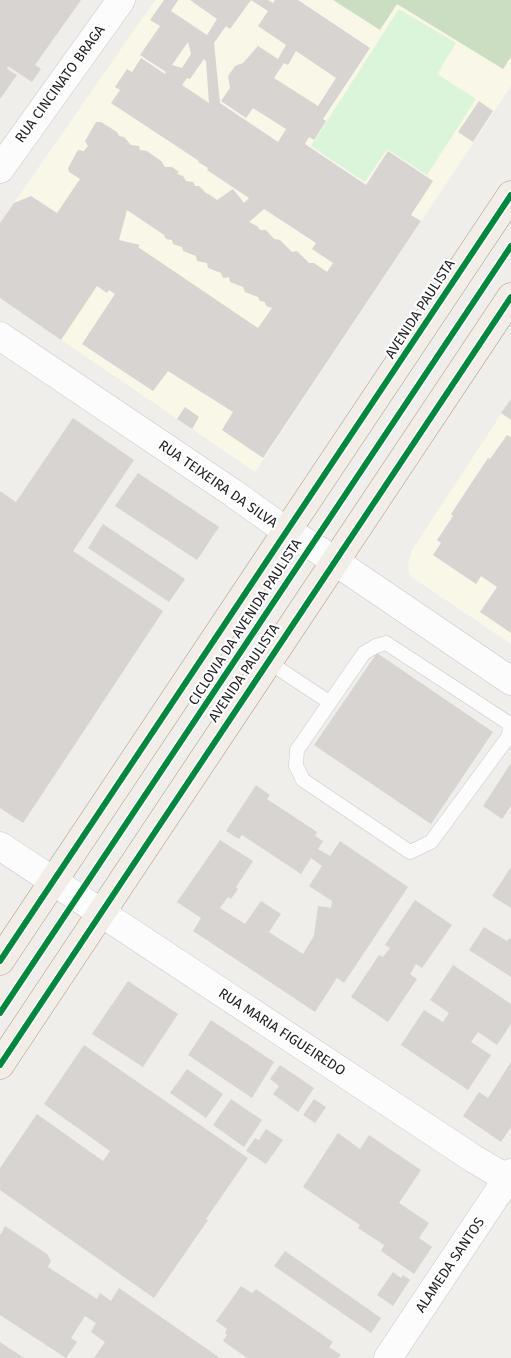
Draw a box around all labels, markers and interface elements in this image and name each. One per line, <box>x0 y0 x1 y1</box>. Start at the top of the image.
street label: RUA CINCINATO BRAGA <box>12 22 108 146</box>
street label: AVENIDA PAULISTA <box>382 256 458 362</box>
street label: RUA TEIXEIRA DA SILVA <box>155 437 281 531</box>
street label: CICLOVIA DA AVENIDA PAULISTA <box>185 536 305 708</box>
street label: AVENIDA PAULISTA <box>205 621 283 725</box>
street label: RUA MARIA FIGUEIREDO <box>215 985 349 1079</box>
street label: ALAMEDA SANTOS <box>412 1214 488 1316</box>

